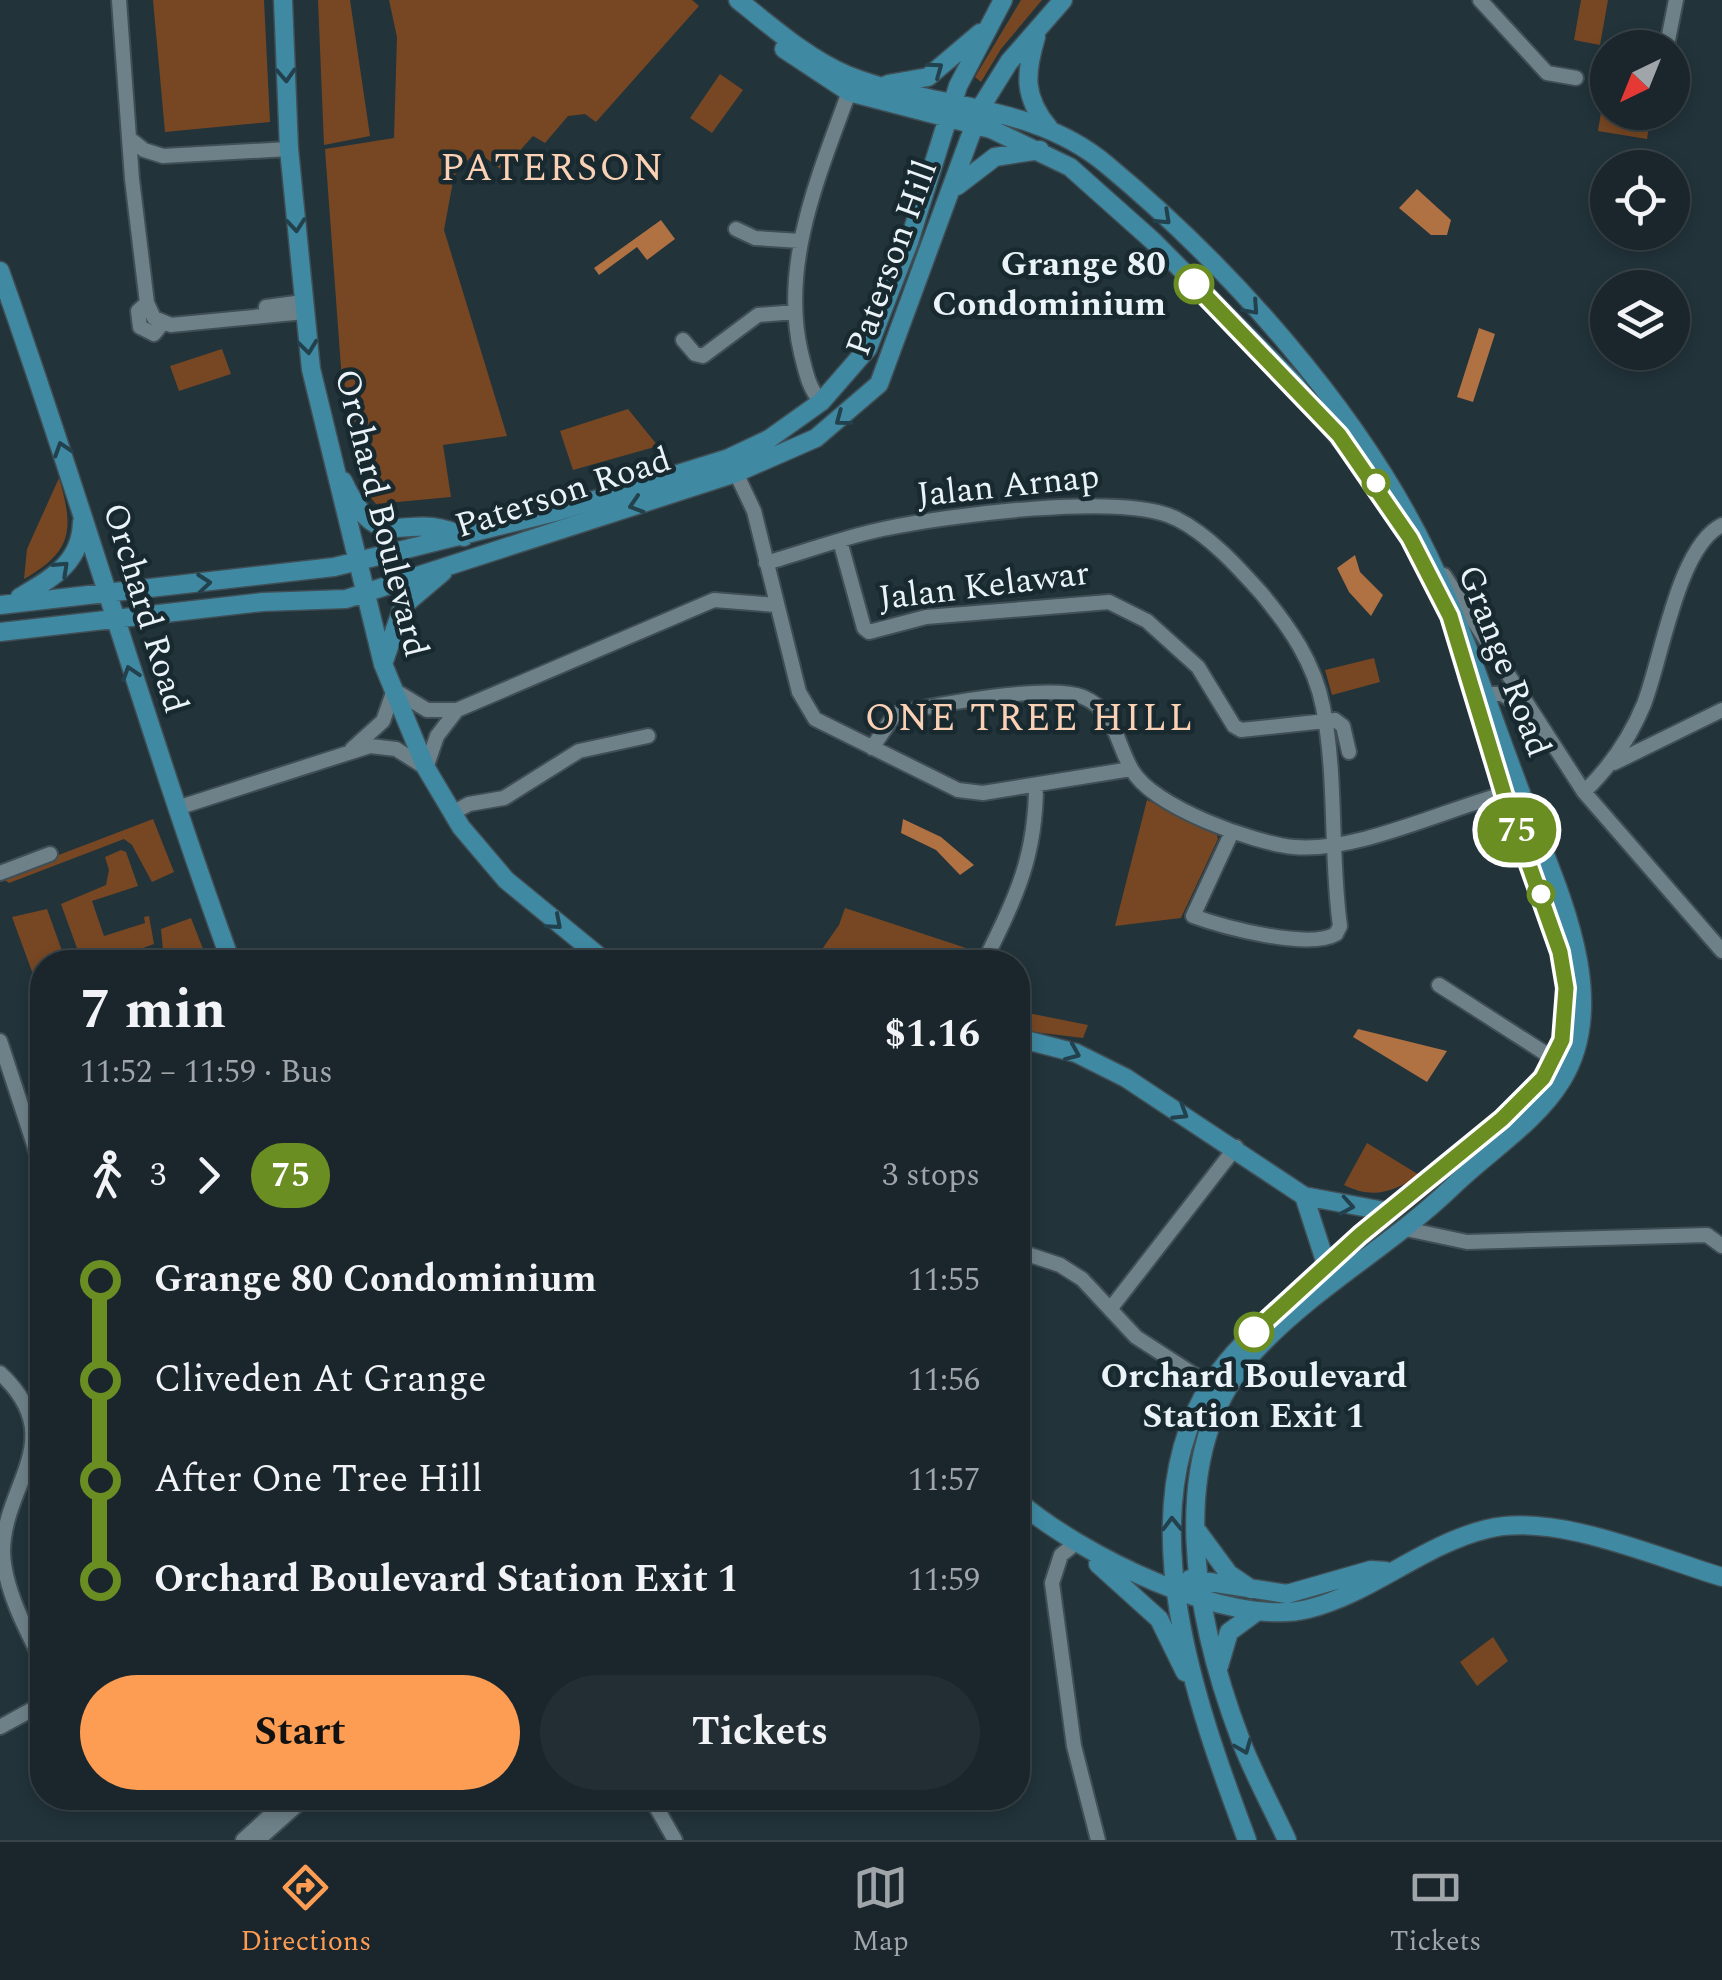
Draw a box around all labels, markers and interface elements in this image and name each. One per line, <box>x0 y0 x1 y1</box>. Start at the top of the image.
north arrow <box>1590 30 1690 130</box>
map controls <box>1590 30 1690 370</box>
one-way arrow <box>925 63 943 81</box>
one-way arrow <box>276 68 297 84</box>
district label: PATERSON <box>440 140 666 198</box>
button: locate <box>1590 150 1690 250</box>
street label: Paterson Hill <box>832 153 952 363</box>
one-way arrow <box>1153 206 1171 224</box>
one-way arrow <box>285 217 306 233</box>
place label: Grange 80 Condominium <box>932 238 1166 331</box>
marker: Grange 80 Condominium <box>1175 265 1213 303</box>
button: layers <box>1590 270 1690 370</box>
one-way arrow <box>1241 296 1259 315</box>
one-way arrow <box>297 339 318 355</box>
street label: Orchard Boulevard <box>320 363 442 663</box>
one-way arrow <box>835 408 853 425</box>
street label: Paterson Road <box>448 433 678 553</box>
one-way arrow <box>53 442 73 459</box>
street label: Jalan Arnap <box>914 450 1102 522</box>
unlabelled marker <box>1363 470 1389 496</box>
one-way arrow <box>628 494 645 514</box>
street label: Orchard Road <box>88 496 202 720</box>
street label: Jalan Kelawar <box>875 547 1093 625</box>
street label: Grange Road <box>1443 557 1565 765</box>
one-way arrow <box>51 562 69 580</box>
one-way arrow <box>196 573 212 595</box>
one-way arrow <box>122 666 142 683</box>
district label: ONE TREE HILL <box>865 690 1195 748</box>
line badge: 75 <box>1472 798 1562 862</box>
text: 75 <box>1497 804 1537 857</box>
unlabelled marker <box>1528 881 1554 907</box>
one-way arrow <box>543 912 561 930</box>
text: 7 min <box>80 969 226 1052</box>
text: $1.16 <box>885 1006 980 1064</box>
one-way arrow <box>1063 1041 1081 1061</box>
text: 11:52 – 11:59 · Bus <box>80 1048 333 1097</box>
one-way arrow <box>1170 1100 1188 1119</box>
icon: walk <box>80 1148 135 1203</box>
icon: forward <box>181 1148 236 1203</box>
text: 75 <box>271 1149 310 1202</box>
text: 3 <box>150 1151 166 1200</box>
text: 3 stops <box>882 1151 980 1200</box>
one-way arrow <box>1339 1195 1355 1216</box>
text: Grange 80 Condominium <box>154 1251 597 1309</box>
text: 11:55 <box>908 1256 980 1305</box>
marker: Orchard Boulevard Station Exit 1 <box>1235 1313 1273 1351</box>
place label: Orchard Boulevard Station Exit 1 <box>1101 1350 1407 1443</box>
text: Cliveden At Grange <box>154 1351 487 1409</box>
text: 11:56 <box>908 1356 980 1405</box>
text: After One Tree Hill <box>154 1451 483 1509</box>
text: 11:57 <box>908 1456 980 1505</box>
one-way arrow <box>1161 1516 1183 1532</box>
text: Orchard Boulevard Station Exit 1 <box>154 1551 739 1609</box>
text: 11:59 <box>908 1556 980 1605</box>
button: Start <box>80 1675 520 1790</box>
button: Tickets <box>540 1675 980 1790</box>
one-way arrow <box>1232 1737 1253 1754</box>
tab: Directions <box>241 1860 371 1963</box>
tab: Map <box>852 1860 909 1963</box>
tab: Tickets <box>1390 1860 1481 1963</box>

